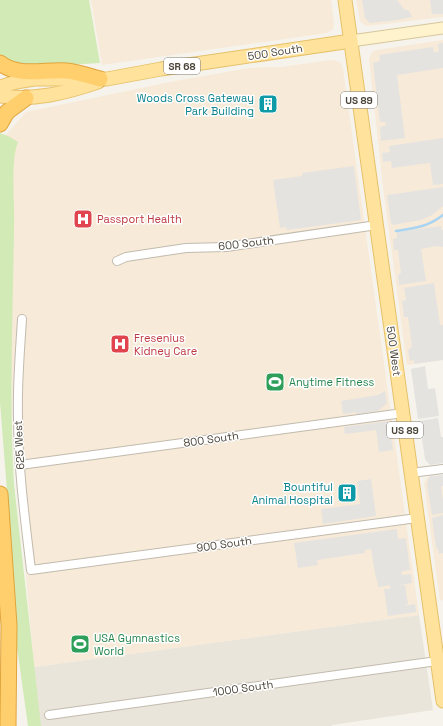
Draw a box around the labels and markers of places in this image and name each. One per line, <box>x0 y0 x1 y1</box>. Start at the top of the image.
place label: Woods Cross Gateway Park Building <box>137 91 254 118</box>
building icon: Woods Cross Gateway Park Building <box>257 93 279 115</box>
hospital icon: Passport Health <box>72 208 94 230</box>
place label: Passport Health <box>97 212 182 226</box>
place label: Fresenius Kidney Care <box>134 331 197 358</box>
hospital icon: Fresenius Kidney Care <box>109 333 131 355</box>
sports icon: Anytime Fitness <box>264 371 286 393</box>
place label: Anytime Fitness <box>289 375 375 389</box>
place label: Bountiful Animal Hospital <box>252 480 333 507</box>
building icon: Bountiful Animal Hospital <box>336 482 358 504</box>
place label: USA Gymnastics World <box>94 631 180 658</box>
sports icon: USA Gymnastics World <box>69 633 91 655</box>

